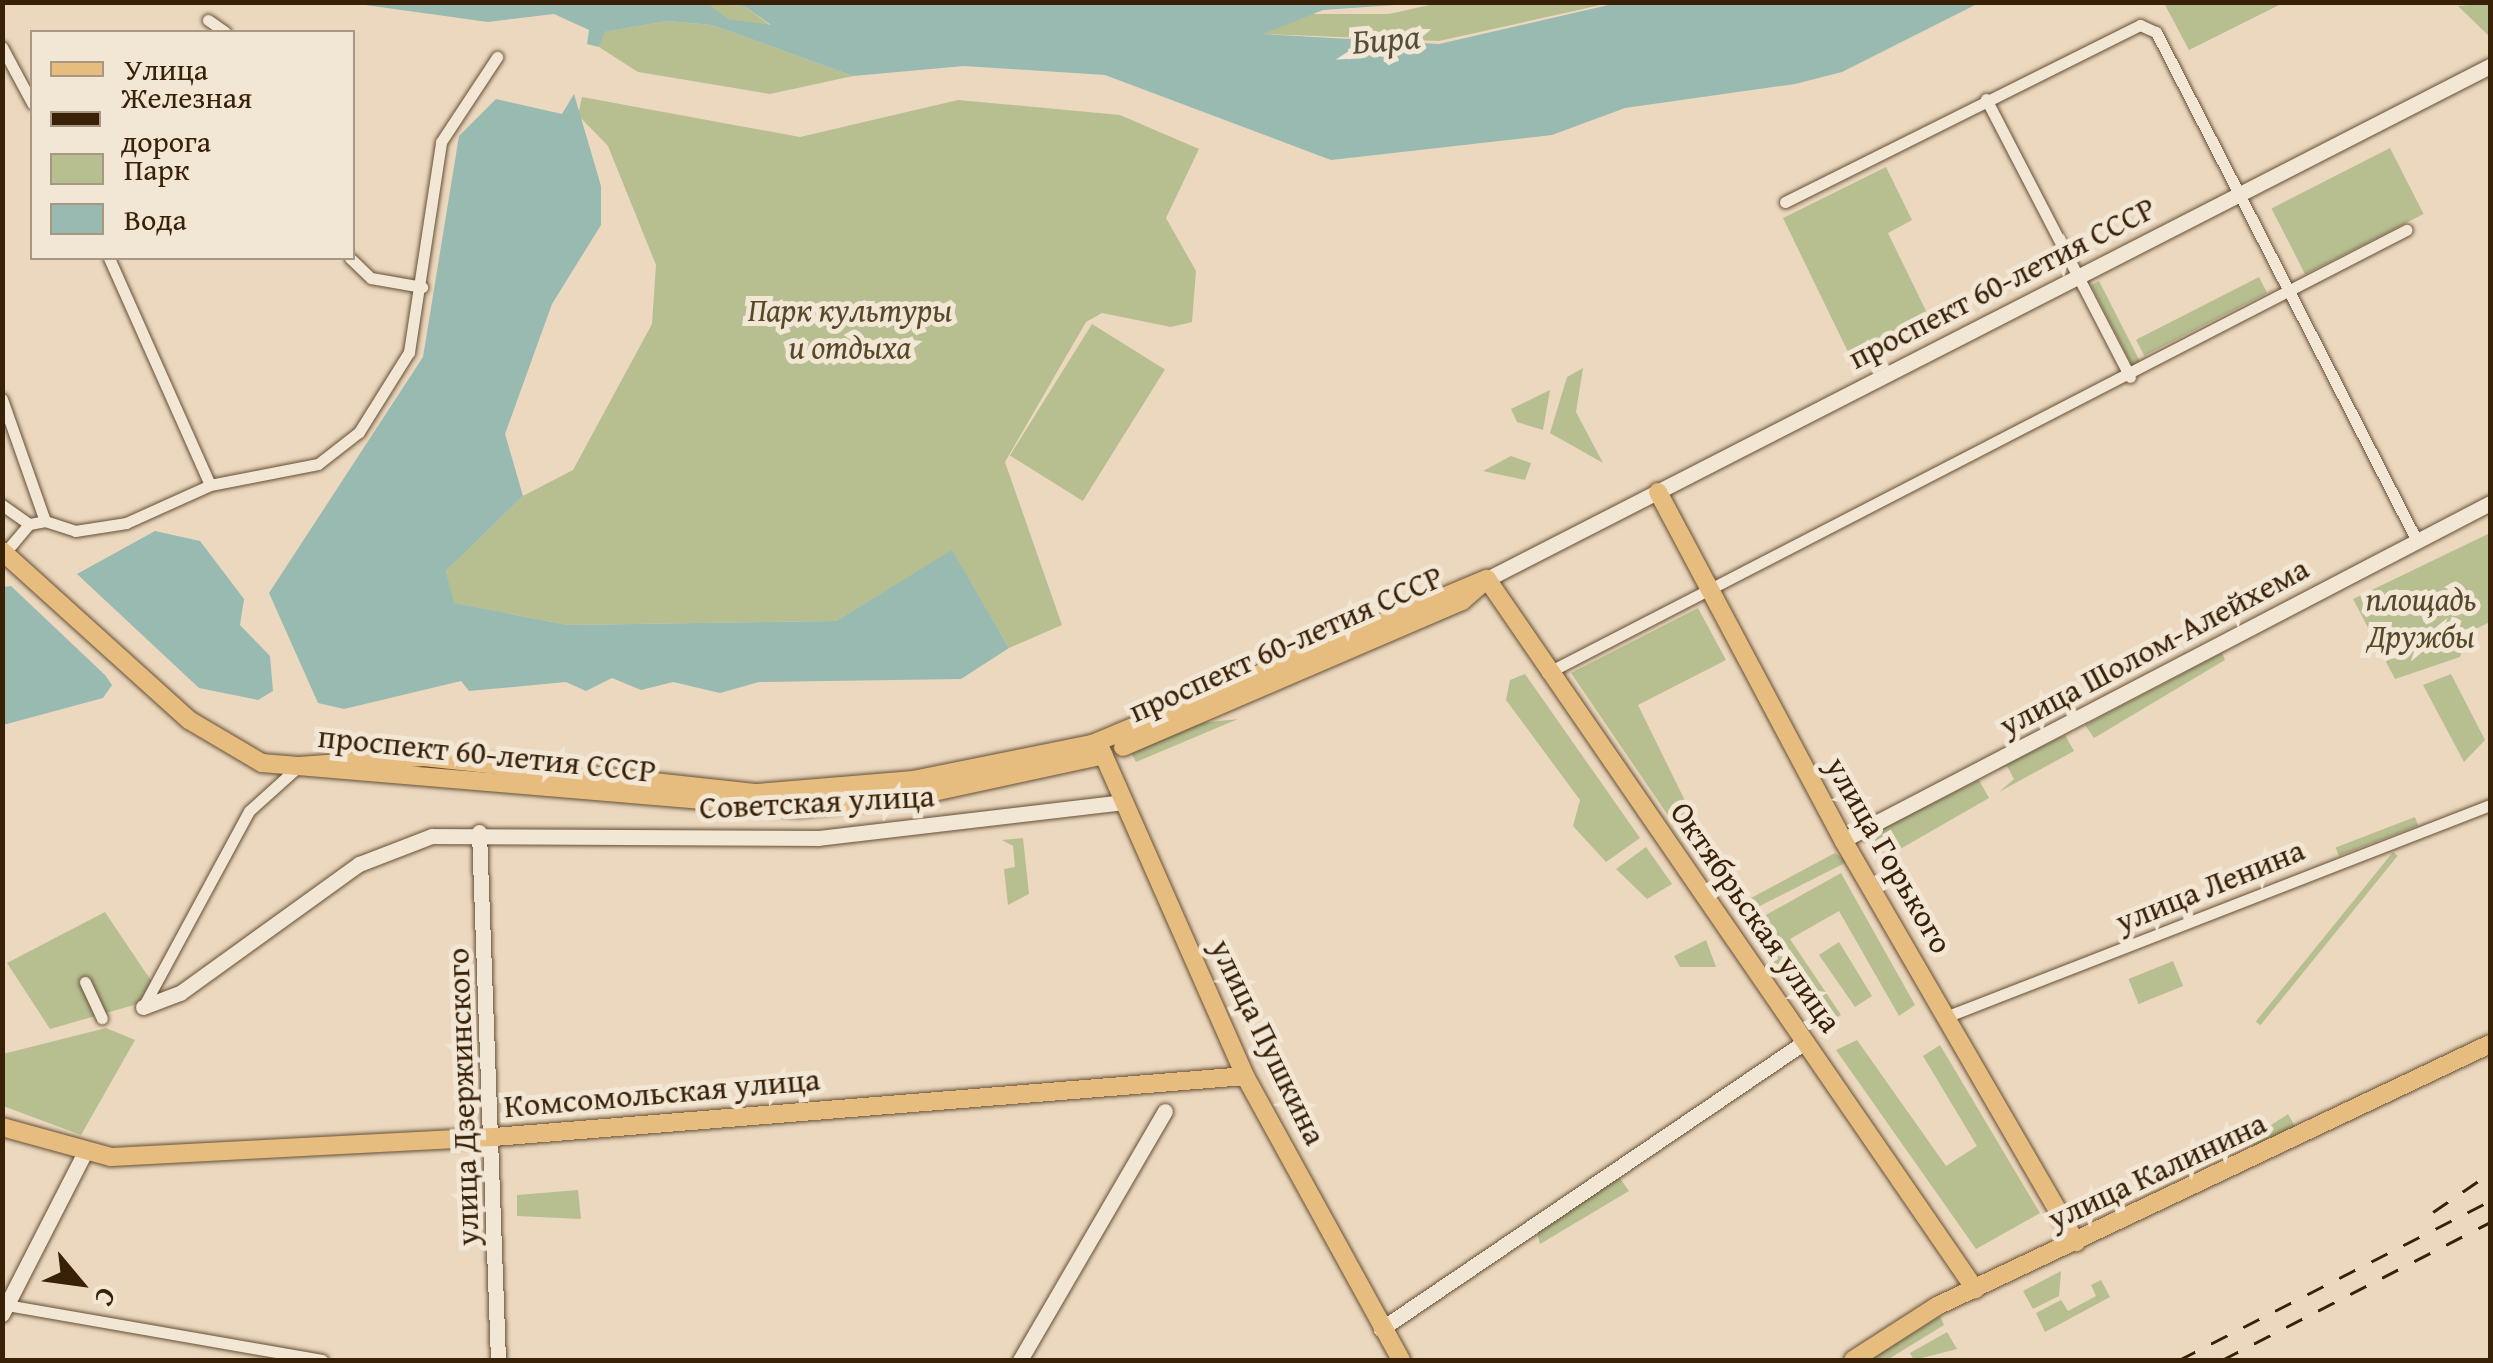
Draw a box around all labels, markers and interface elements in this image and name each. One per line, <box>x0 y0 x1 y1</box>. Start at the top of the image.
water label: Бира <box>1350 15 1422 63</box>
legend <box>30 30 355 260</box>
text: Улица <box>124 47 208 91</box>
text: Железная дорога <box>121 75 252 163</box>
text: Парк <box>124 147 190 191</box>
street label: проспект 60-летия СССР <box>1842 189 2162 377</box>
text: Вода <box>124 197 187 241</box>
park label: Парк культуры и отдыха <box>748 292 952 367</box>
street label: улица Шолом-Алейхема <box>1993 549 2315 745</box>
street label: проспект 60-летия СССР <box>1123 557 1449 731</box>
park label: площадь Дружбы <box>2365 581 2477 656</box>
street label: проспект 60-летия СССР <box>316 717 658 791</box>
street label: улица Горького <box>1817 750 1961 960</box>
street label: Советская улица <box>698 777 936 827</box>
street label: Октябрьская улица <box>1662 794 1850 1040</box>
street label: улица Ленина <box>2110 831 2310 941</box>
street label: улица Пушкина <box>1202 933 1334 1151</box>
street label: улица Дзержинского <box>439 947 487 1247</box>
street label: Комсомольская улица <box>502 1060 822 1126</box>
street label: улица Калинина <box>2042 1104 2272 1238</box>
north arrow <box>30 1233 130 1333</box>
text: С <box>85 1281 128 1315</box>

